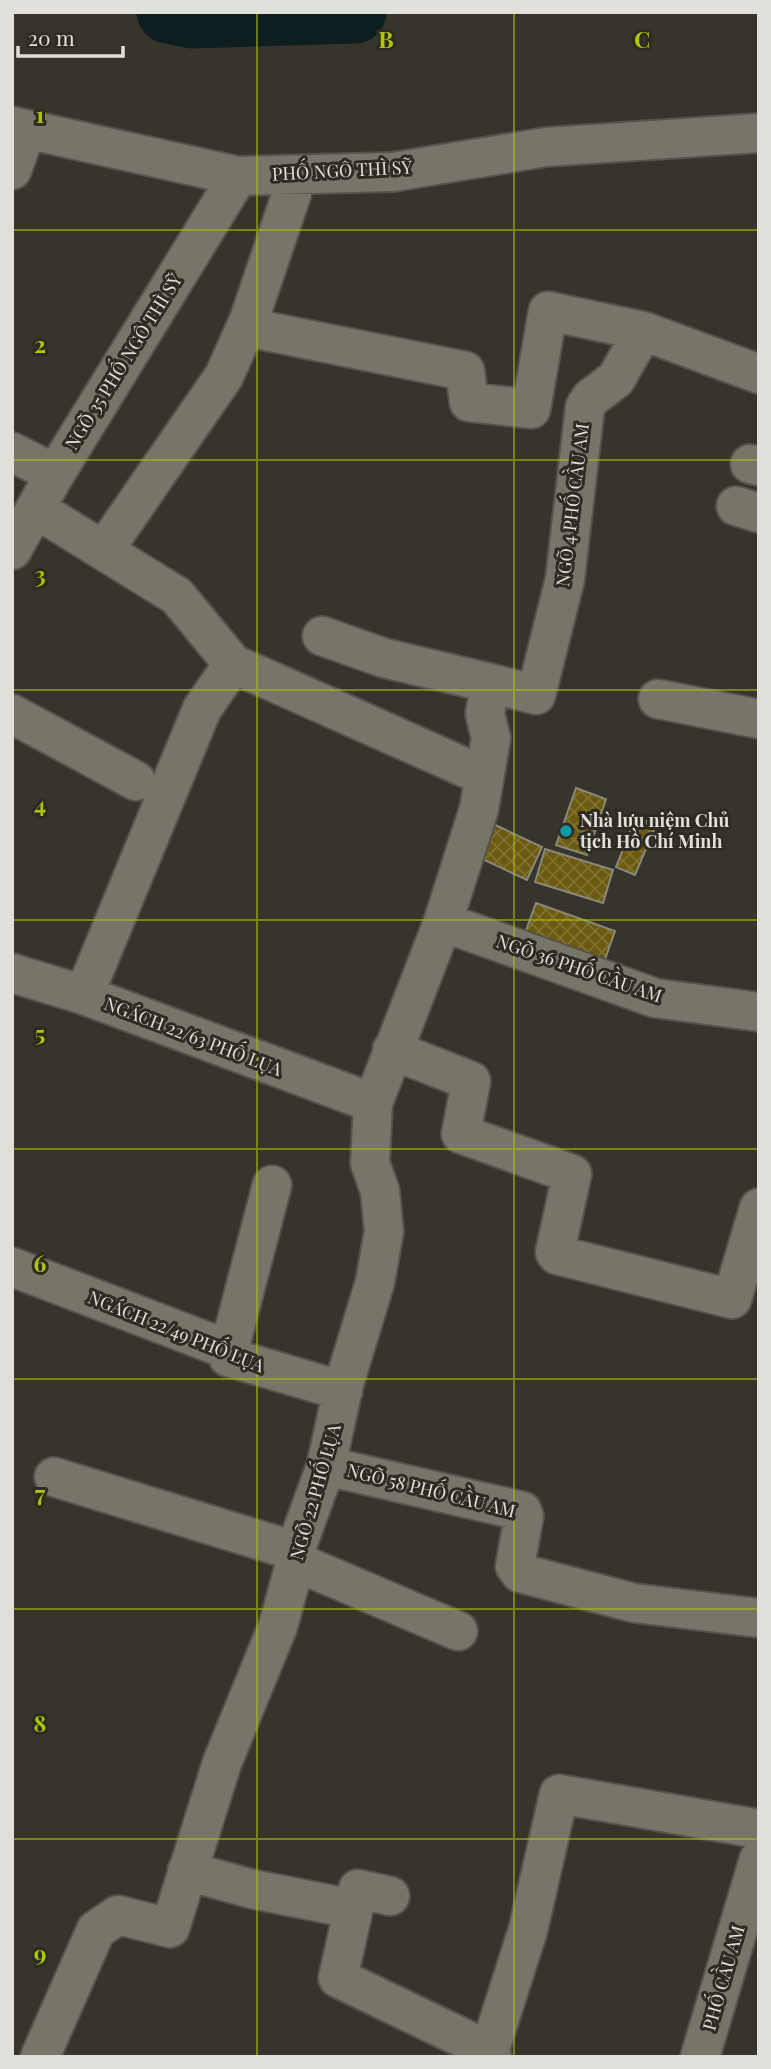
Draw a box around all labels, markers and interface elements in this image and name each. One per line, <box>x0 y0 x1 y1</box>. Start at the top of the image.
scale bar <box>18 14 122 58</box>
text: 20 m <box>28 23 75 51</box>
text: B <box>378 23 394 54</box>
text: C <box>634 23 650 54</box>
text: 1 <box>36 98 45 129</box>
street label: PHỐ NGÔ THÌ SỸ <box>271 150 413 186</box>
street label: NGÕ 35 PHỐ NGÔ THÌ SỸ <box>56 267 187 454</box>
text: 2 <box>34 328 46 359</box>
street label: NGÕ 4 PHỐ CẦU AM <box>546 421 594 588</box>
text: 3 <box>34 558 46 589</box>
text: 4 <box>34 788 46 819</box>
place label: Nhà lưu niệm Chủ tịch Hồ Chí Minh <box>579 808 729 853</box>
marker: Nhà lưu niệm Chủ tịch Hồ Chí Minh <box>558 823 574 839</box>
street label: NGÕ 36 PHỐ CẦU AM <box>493 925 666 1008</box>
street label: NGÁCH 22/63 PHỐ LỤA <box>101 987 288 1081</box>
text: 5 <box>35 1017 45 1048</box>
text: 6 <box>34 1247 47 1278</box>
street label: NGÁCH 22/49 PHỐ LỤA <box>85 1281 270 1378</box>
street label: NGÕ 22 PHỐ LỤA <box>280 1419 346 1563</box>
street label: NGÕ 58 PHỐ CẦU AM <box>345 1454 519 1523</box>
text: 7 <box>35 1477 46 1508</box>
text: 8 <box>34 1707 46 1738</box>
street label: PHỐ CẦU AM <box>693 1921 750 2033</box>
text: 9 <box>34 1937 46 1968</box>

